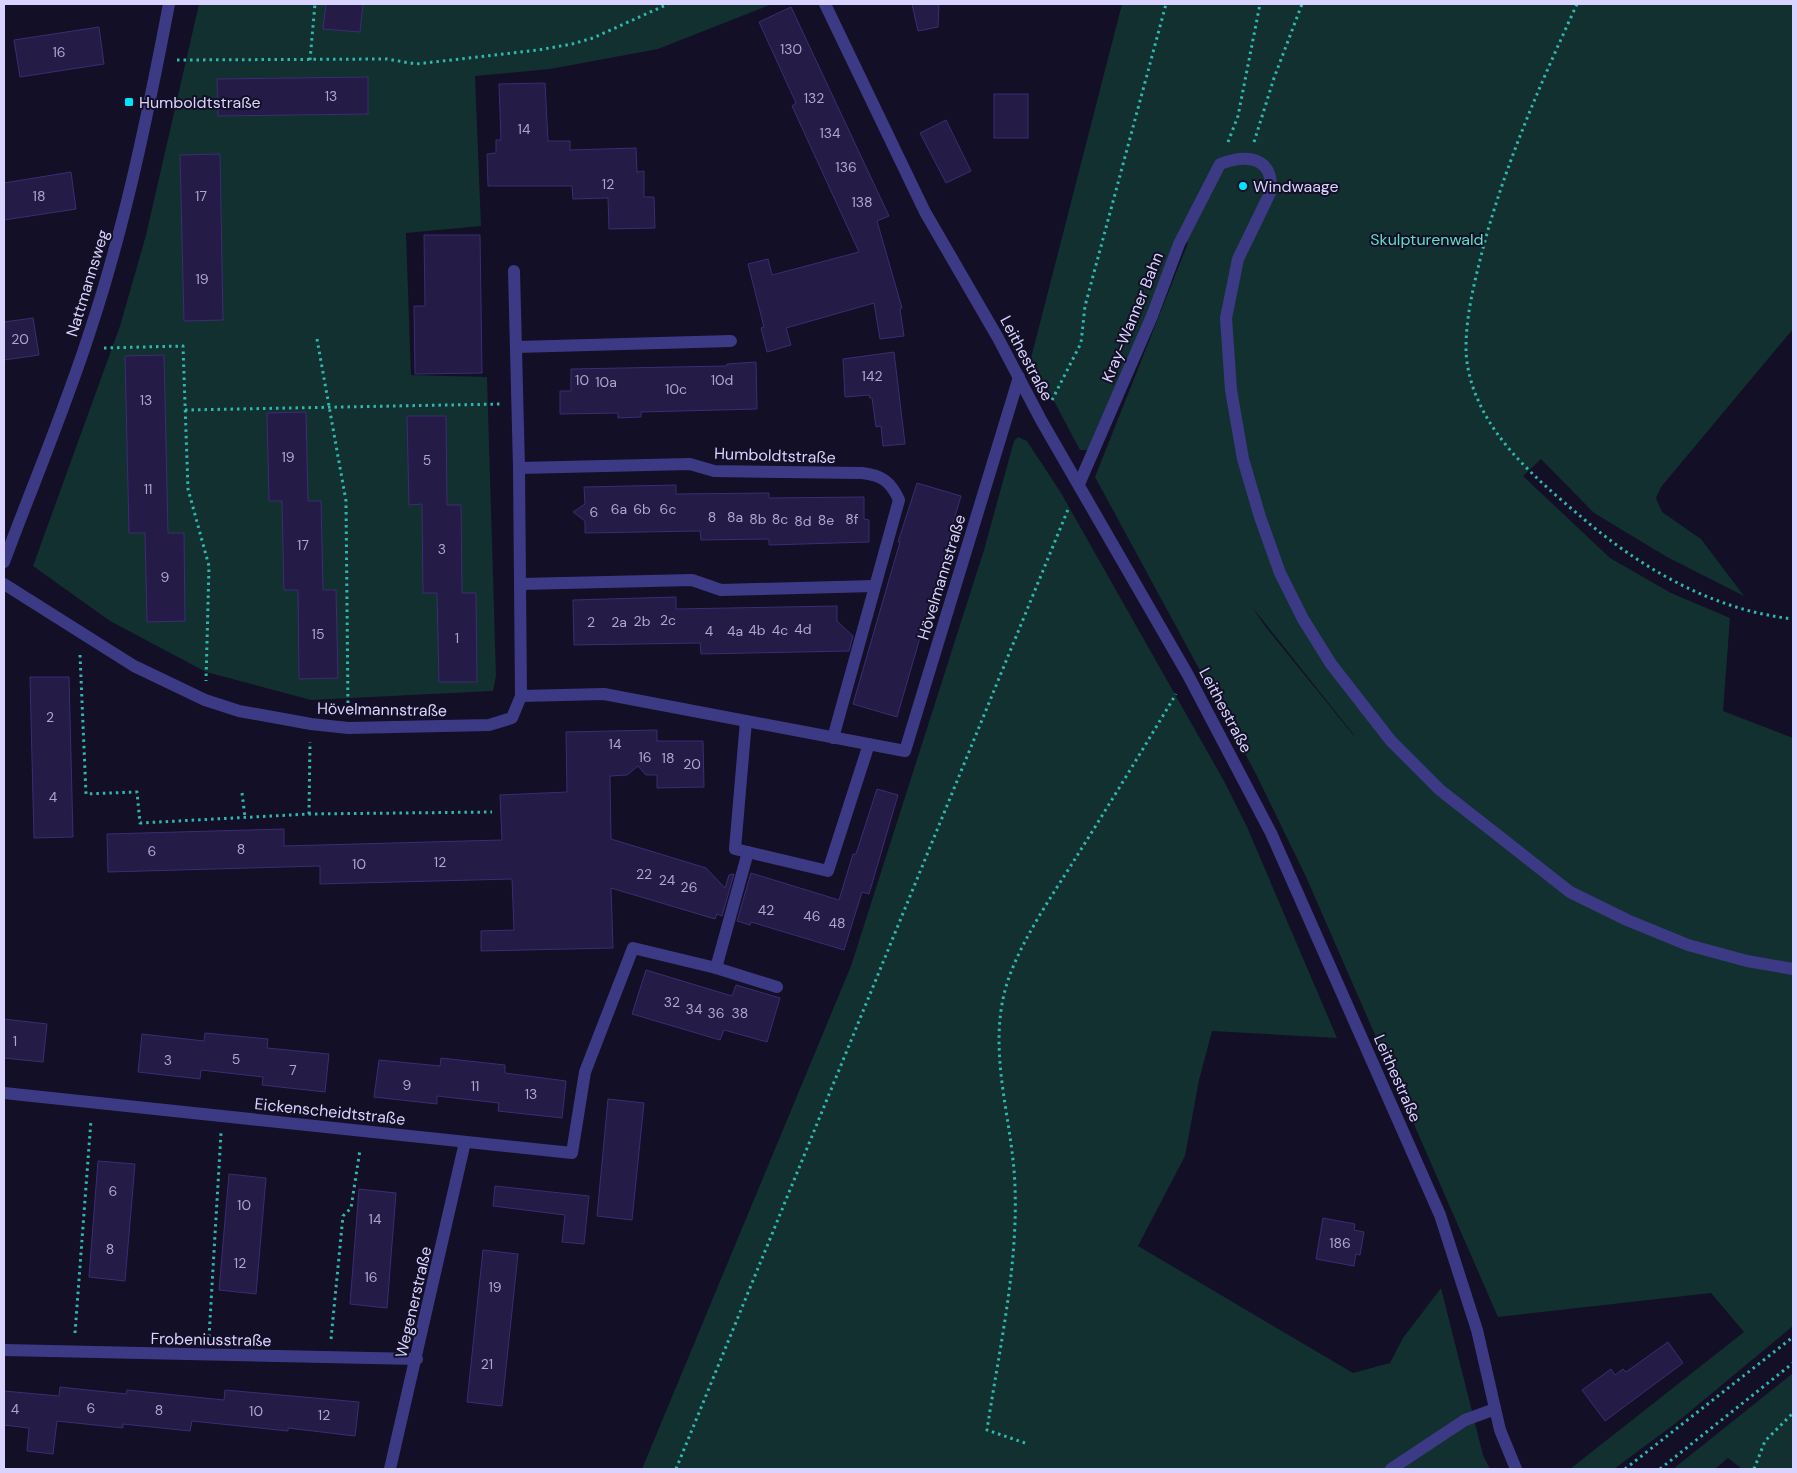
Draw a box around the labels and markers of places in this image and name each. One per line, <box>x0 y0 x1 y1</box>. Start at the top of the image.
place label: Humboldtstraße <box>139 92 261 113</box>
marker: Humboldtstraße <box>123 96 135 108</box>
place label: Windwaage <box>1253 176 1339 197</box>
marker: Windwaage <box>1237 180 1249 192</box>

